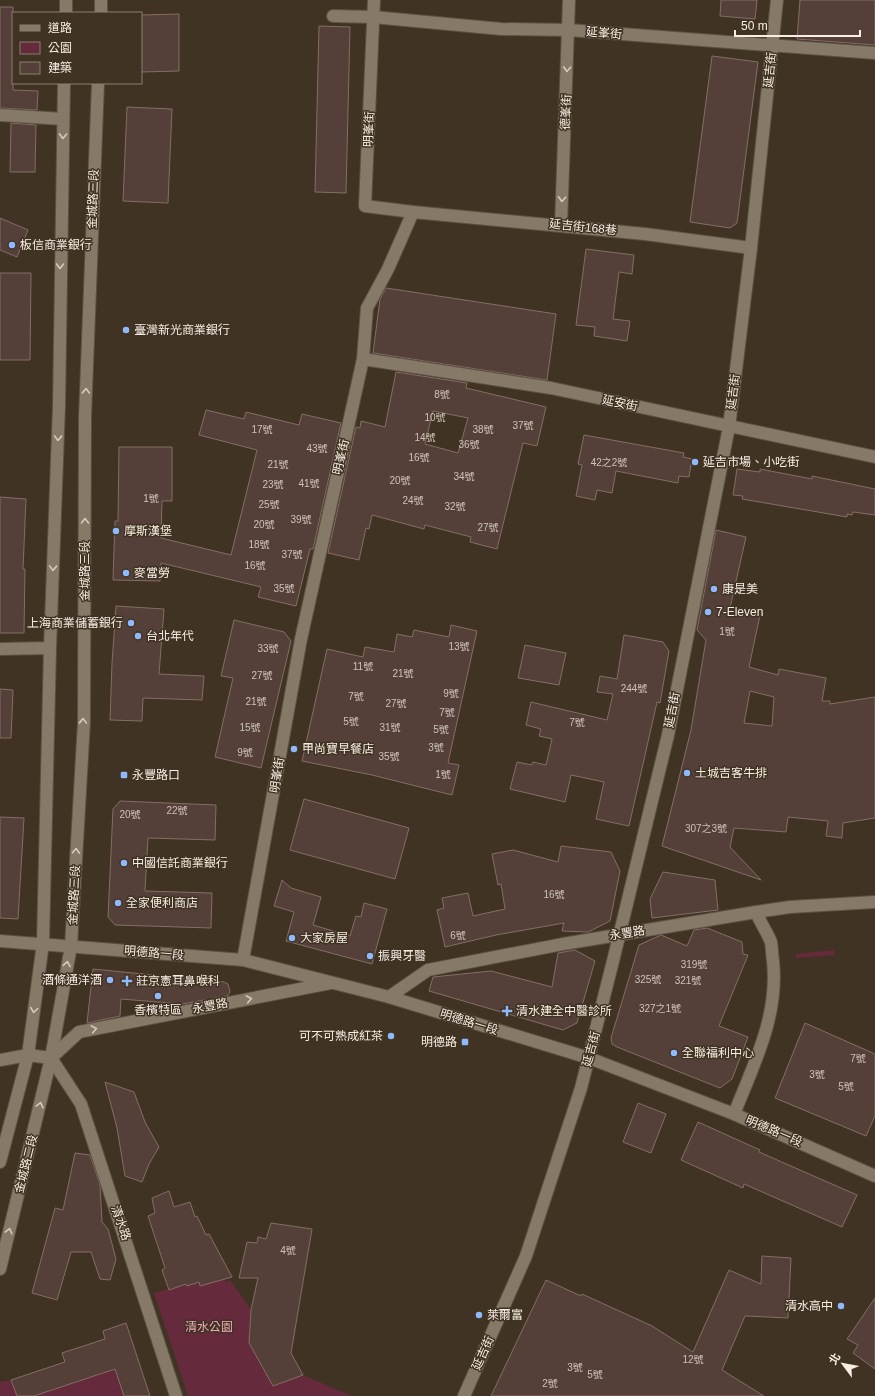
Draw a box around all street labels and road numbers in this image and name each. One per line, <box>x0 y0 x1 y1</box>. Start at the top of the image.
street label: 延峯街 <box>585 24 623 42</box>
street label: 延吉街 <box>761 51 779 89</box>
street label: 德峯街 <box>558 94 574 130</box>
street label: 明峯街 <box>361 111 377 147</box>
street label: 金城路三段 <box>85 169 101 229</box>
street label: 延吉街168巷 <box>548 216 618 238</box>
street label: 延吉街 <box>724 373 742 411</box>
street label: 延安街 <box>601 392 639 414</box>
street label: 明峯街 <box>330 438 352 476</box>
street label: 金城路三段 <box>78 541 92 601</box>
street label: 延吉街 <box>662 691 682 729</box>
street label: 明峯街 <box>267 756 287 794</box>
street label: 金城路三段 <box>65 865 83 925</box>
street label: 永豐路 <box>608 923 646 943</box>
street label: 明德路一段 <box>123 943 185 963</box>
street label: 永豐路 <box>191 996 229 1016</box>
street label: 明德路一段 <box>438 1007 500 1037</box>
street label: 延吉街 <box>580 1030 602 1068</box>
street label: 明德路一段 <box>744 1113 804 1149</box>
street label: 金城路二段 <box>12 1133 40 1195</box>
street label: 清水路 <box>109 1204 133 1242</box>
street label: 延吉街 <box>469 1334 497 1372</box>

